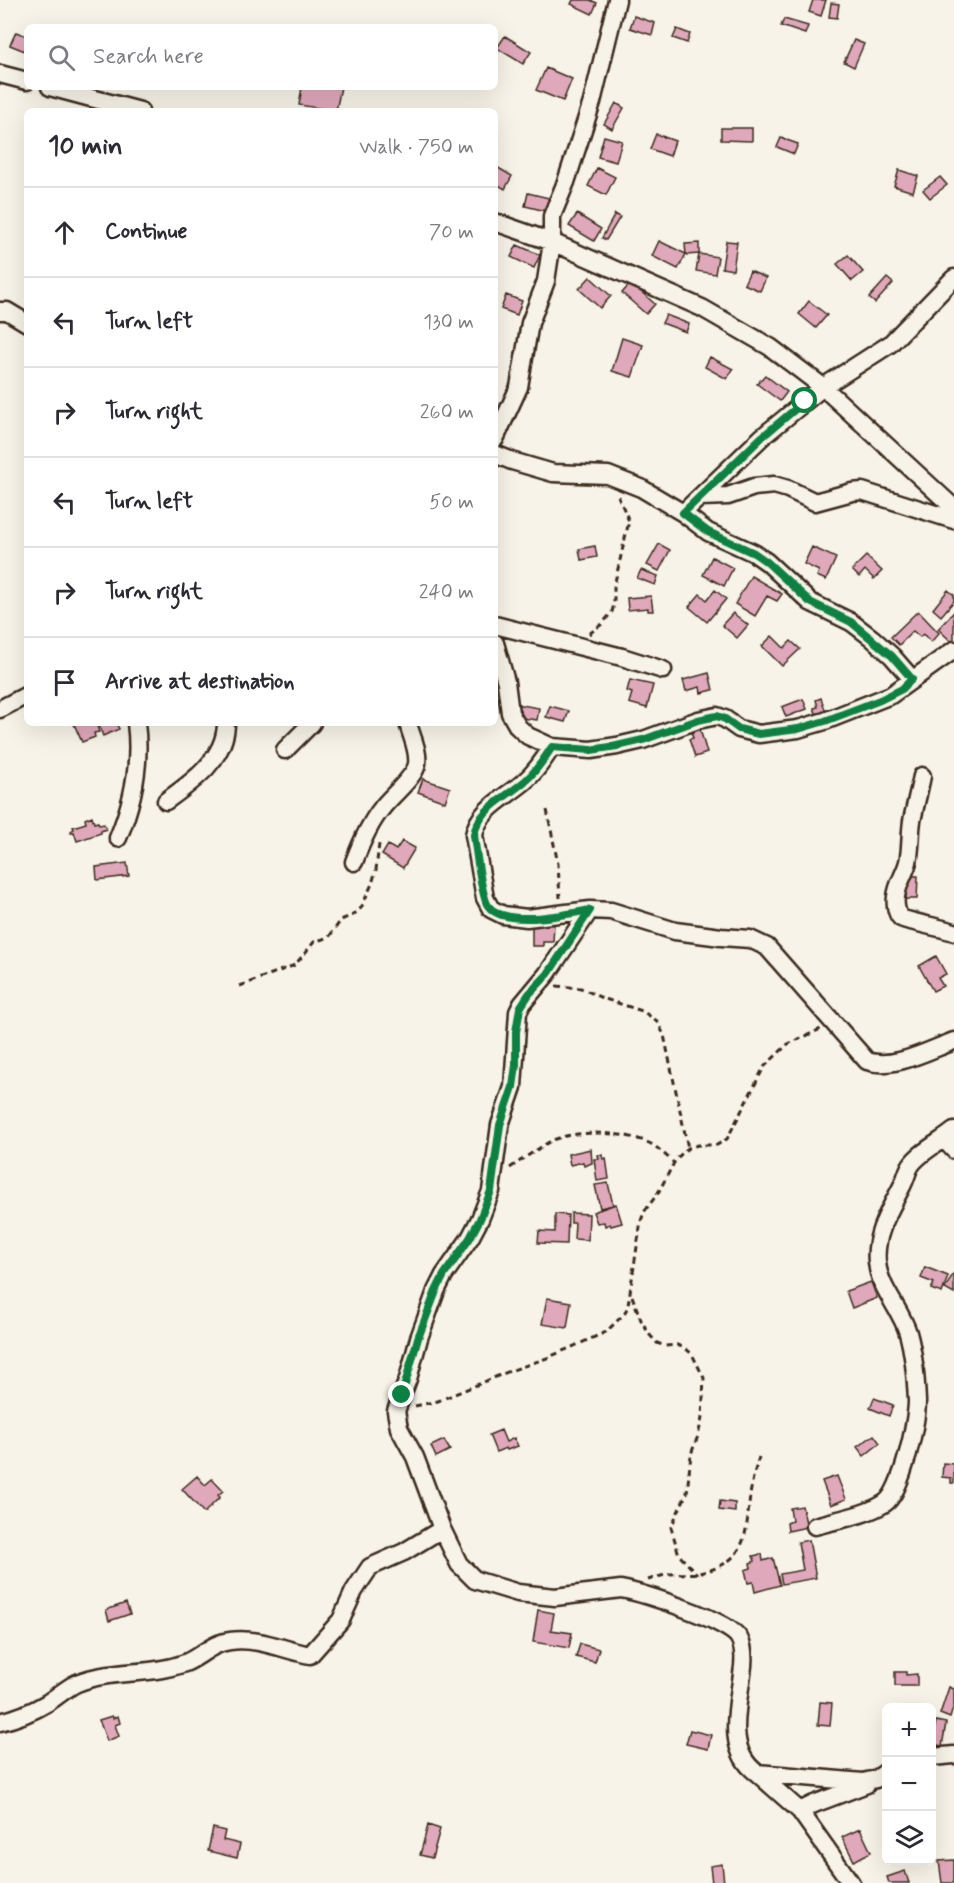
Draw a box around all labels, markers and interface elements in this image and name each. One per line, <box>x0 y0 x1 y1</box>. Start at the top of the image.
search box <box>24 24 498 90</box>
icon: search <box>45 41 78 74</box>
text: Search here <box>93 43 204 71</box>
text: 10 min <box>48 130 123 164</box>
text: Walk · 750 m <box>359 134 474 161</box>
icon: ahead <box>48 216 81 249</box>
text: Continue <box>105 218 187 246</box>
text: 70 m <box>429 219 474 246</box>
icon: left <box>48 306 81 339</box>
text: Turn left <box>105 308 193 336</box>
text: 130 m <box>423 309 474 336</box>
route start <box>791 387 817 413</box>
icon: right <box>48 396 81 429</box>
text: Turn right <box>105 398 203 426</box>
text: 260 m <box>420 399 474 426</box>
icon: left <box>48 486 81 519</box>
text: Turn left <box>105 488 193 516</box>
text: 50 m <box>429 489 474 516</box>
icon: right <box>48 576 81 609</box>
text: Turn right <box>105 578 203 606</box>
text: 240 m <box>419 579 474 606</box>
icon: arrive <box>48 666 81 699</box>
text: Arrive at destination <box>105 668 295 696</box>
route end <box>388 1381 414 1407</box>
map controls <box>882 1703 936 1865</box>
button: + <box>882 1703 936 1757</box>
button: − <box>882 1757 936 1811</box>
button: layers <box>882 1811 936 1865</box>

